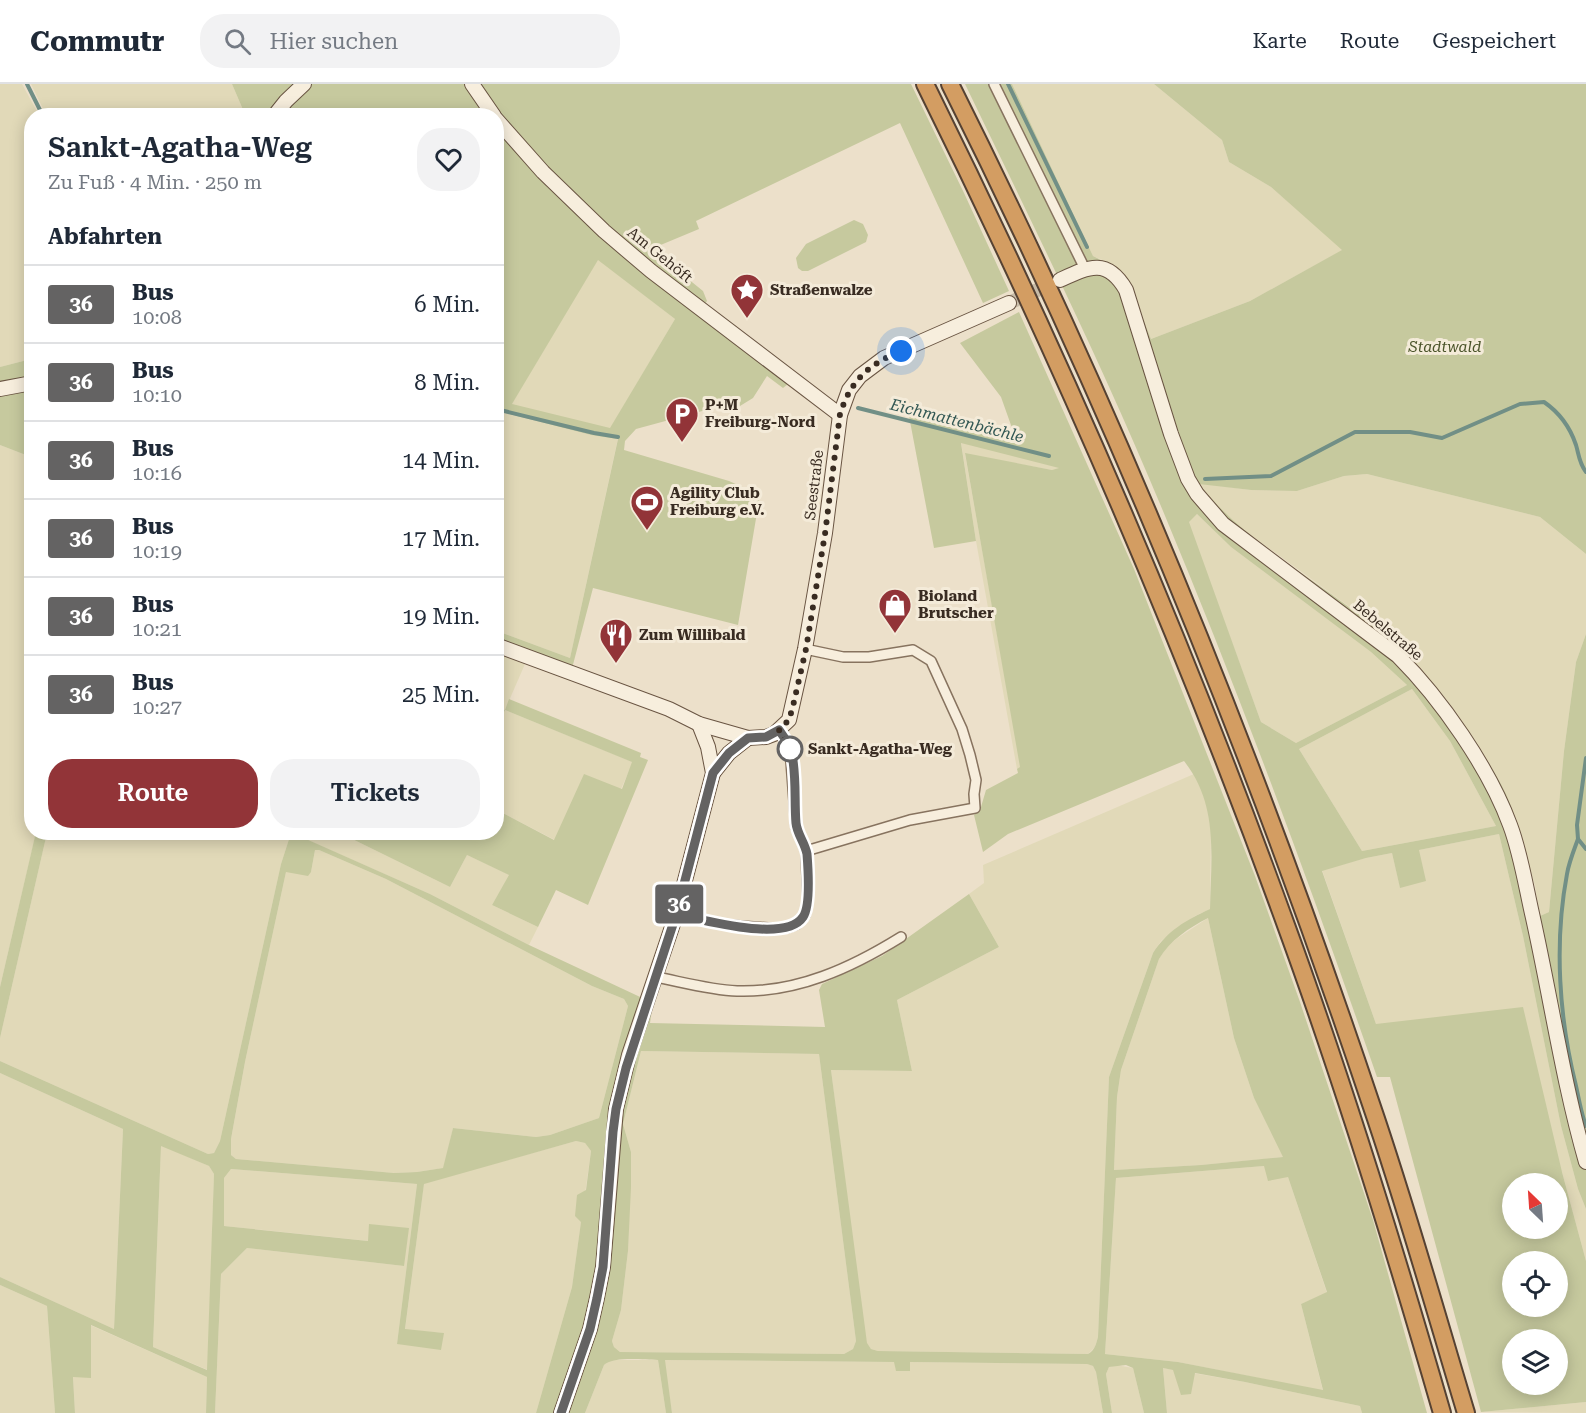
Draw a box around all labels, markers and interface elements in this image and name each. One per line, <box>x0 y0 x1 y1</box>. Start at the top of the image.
search box <box>200 14 620 68</box>
text: Commutr <box>30 25 164 58</box>
icon: search <box>221 25 254 58</box>
text: Hier suchen <box>269 29 398 54</box>
text: Karte <box>1252 29 1307 53</box>
text: Route <box>1340 29 1399 53</box>
text: Gespeichert <box>1432 29 1556 53</box>
button: heart <box>417 128 480 191</box>
text: Sankt-Agatha-Weg <box>48 131 312 164</box>
text: Zu Fuß · 4 Min. · 250 m <box>48 170 262 194</box>
street label: Am Gehöft <box>624 223 696 287</box>
text: Abfahrten <box>48 224 162 249</box>
place icon: Straßenwalze <box>729 272 765 319</box>
text: Bus <box>132 280 174 305</box>
place label: Straßenwalze <box>770 281 873 299</box>
text: 36 <box>69 292 93 316</box>
text: 6 Min. <box>414 292 480 317</box>
text: 10:08 <box>132 305 182 329</box>
your location <box>886 336 916 366</box>
park label: Stadtwald <box>1408 338 1481 356</box>
text: Bus <box>132 358 174 383</box>
text: 36 <box>69 370 93 394</box>
text: 8 Min. <box>414 370 480 395</box>
text: 10:10 <box>132 383 182 407</box>
water label: Eichmattenbächle <box>887 394 1026 446</box>
parking icon: P+M Freiburg-Nord <box>664 396 700 443</box>
place label: P+M Freiburg-Nord <box>705 396 815 431</box>
text: Bus <box>132 436 174 461</box>
text: 36 <box>69 448 93 472</box>
text: 14 Min. <box>402 448 480 473</box>
street label: Seestraße <box>801 449 827 521</box>
text: 10:16 <box>132 461 182 485</box>
sports icon: Agility Club Freiburg e.V. <box>629 484 665 531</box>
place label: Agility Club Freiburg e.V. <box>670 484 765 519</box>
text: Bus <box>132 514 174 539</box>
text: 36 <box>69 526 93 550</box>
text: 17 Min. <box>402 526 480 551</box>
text: 10:19 <box>132 539 182 563</box>
shop icon: Bioland Brutscher <box>877 587 913 634</box>
place label: Bioland Brutscher <box>918 587 994 622</box>
text: Bus <box>132 592 174 617</box>
street label: Bebelstraße <box>1350 596 1426 664</box>
text: 36 <box>69 604 93 628</box>
text: 19 Min. <box>402 604 480 629</box>
text: 10:21 <box>132 617 182 641</box>
restaurant icon: Zum Willibald <box>598 617 634 664</box>
place label: Zum Willibald <box>639 626 746 644</box>
text: Bus <box>132 670 174 695</box>
text: 36 <box>69 682 93 706</box>
text: 25 Min. <box>402 682 480 707</box>
text: 10:27 <box>132 695 182 719</box>
marker: Sankt-Agatha-Weg <box>777 736 803 762</box>
place label: Sankt-Agatha-Weg <box>808 740 953 758</box>
button: Route <box>48 759 258 828</box>
button: Tickets <box>270 759 480 828</box>
line badge: 36 <box>652 884 706 924</box>
text: 36 <box>667 892 691 916</box>
north arrow <box>1502 1173 1568 1239</box>
map controls <box>1502 1173 1568 1395</box>
button: locate <box>1502 1251 1568 1317</box>
button: layers <box>1502 1329 1568 1395</box>

